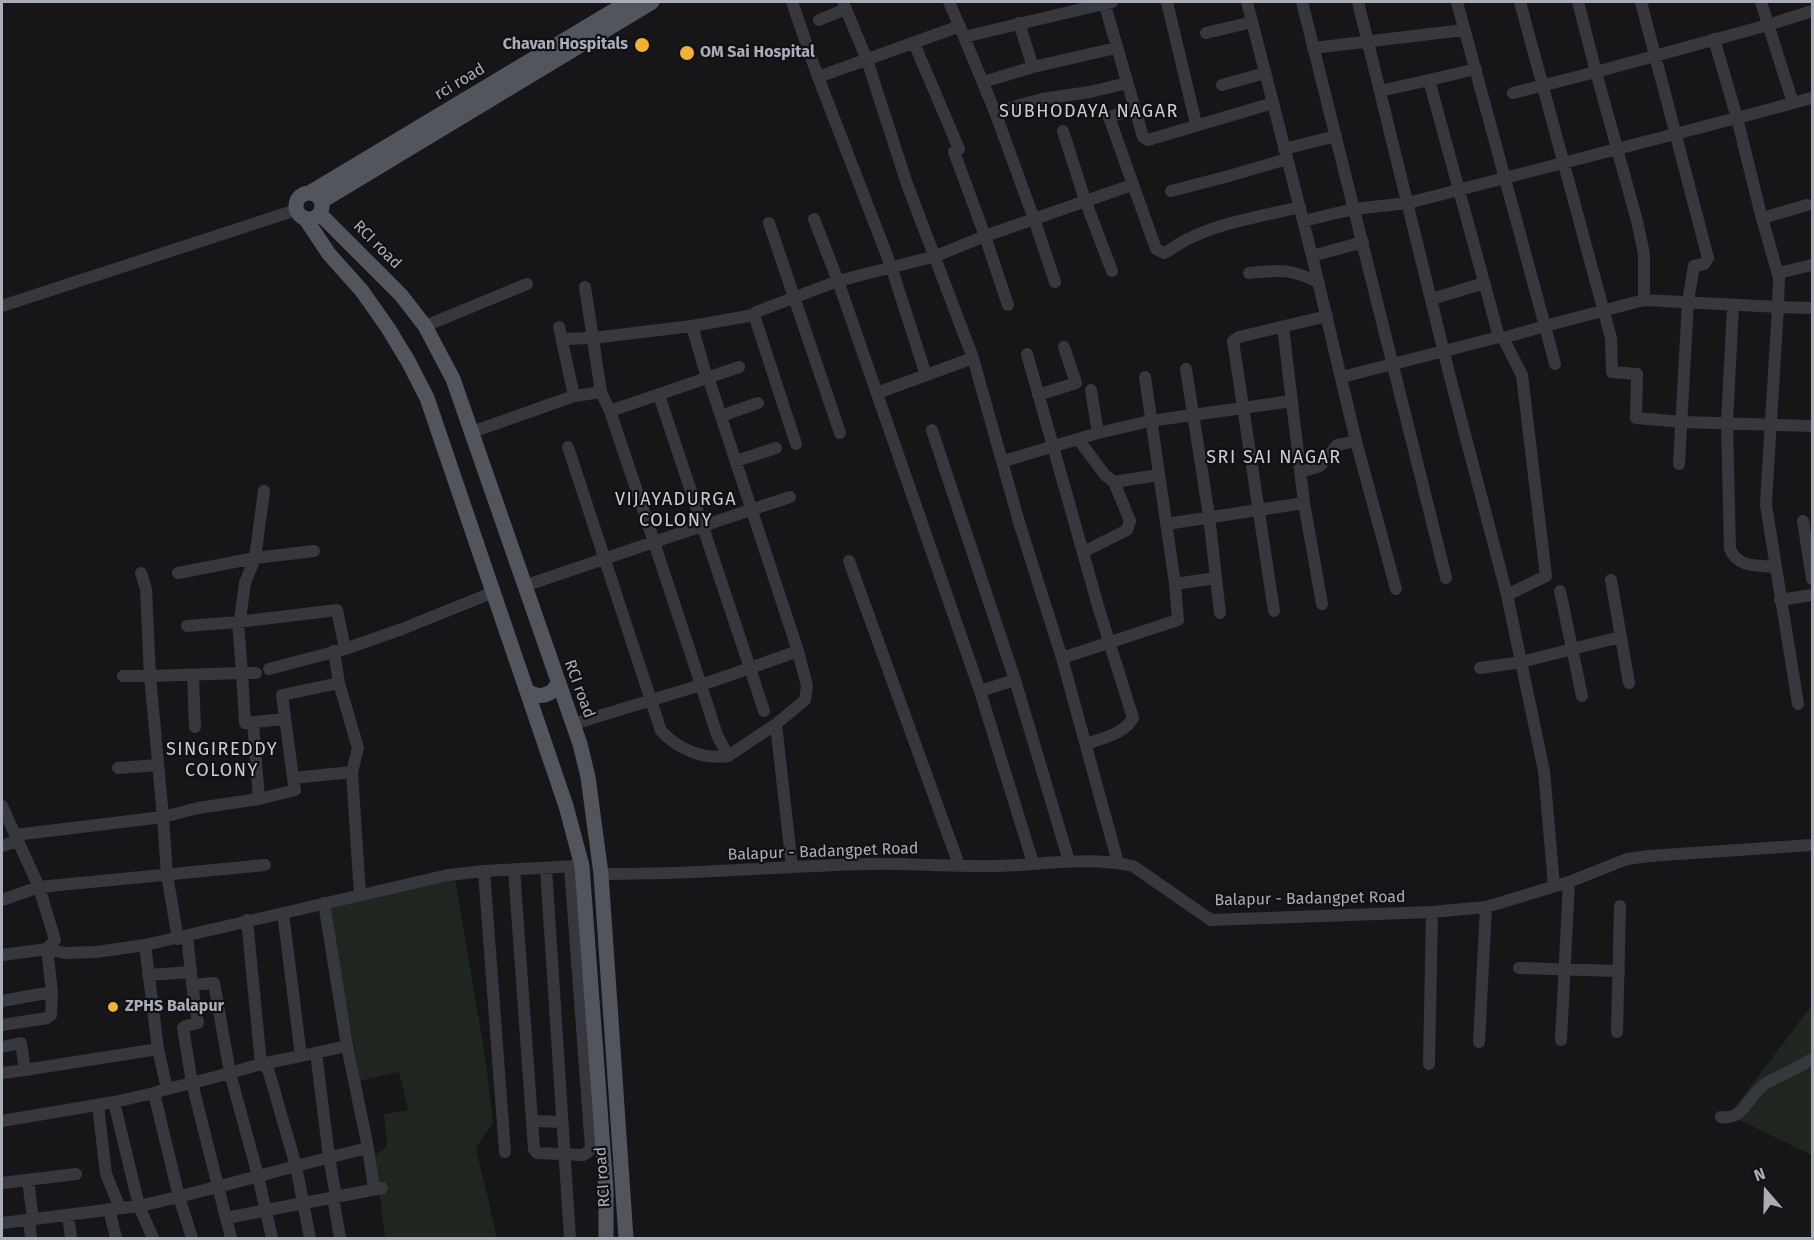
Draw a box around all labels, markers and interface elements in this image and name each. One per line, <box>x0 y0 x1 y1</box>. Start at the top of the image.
place label: Chavan Hospitals <box>503 35 628 55</box>
marker: Chavan Hospitals <box>633 36 651 54</box>
place label: OM Sai Hospital <box>700 43 815 63</box>
marker: OM Sai Hospital <box>678 44 696 62</box>
street label: rci road <box>431 60 489 104</box>
district label: SUBHODAYA NAGAR <box>999 101 1179 123</box>
street label: RCI road <box>349 217 405 273</box>
district label: SRI SAI NAGAR <box>1206 447 1342 469</box>
district label: VIJAYADURGA COLONY <box>615 489 737 532</box>
street label: RCI road <box>560 657 598 721</box>
district label: SINGIREDDY COLONY <box>166 739 278 782</box>
street label: Balapur - Badangpet Road <box>727 839 919 865</box>
street label: Balapur - Badangpet Road <box>1214 888 1406 910</box>
place label: ZPHS Balapur <box>125 997 224 1017</box>
marker: ZPHS Balapur <box>106 1000 120 1014</box>
street label: RCI road <box>591 1146 615 1208</box>
north arrow <box>1736 1162 1796 1222</box>
text: N <box>1751 1164 1768 1185</box>

